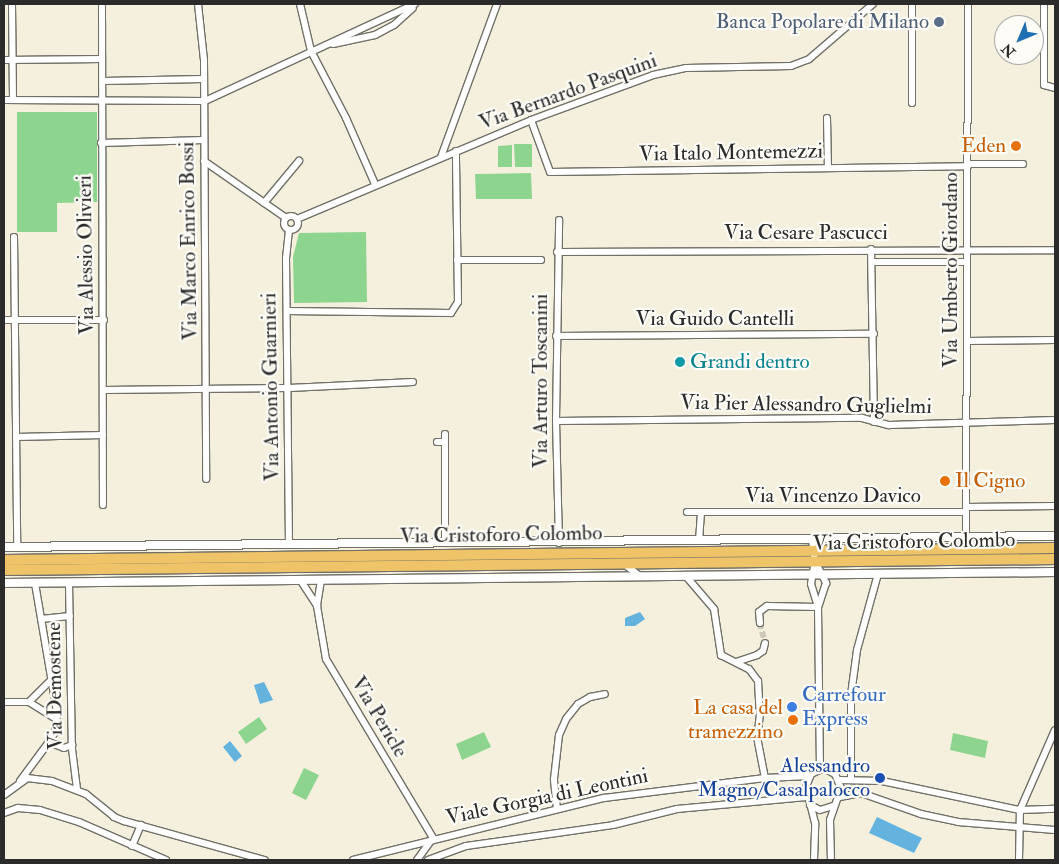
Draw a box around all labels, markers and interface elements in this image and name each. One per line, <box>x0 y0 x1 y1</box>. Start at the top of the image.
place label: Banca Popolare di Milano <box>716 9 929 35</box>
north arrow <box>994 15 1044 65</box>
marker: Banca Popolare di Milano <box>933 16 945 28</box>
text: N <box>998 40 1019 61</box>
street label: Via Bernardo Pasquini <box>476 48 660 136</box>
place label: Eden <box>961 133 1006 159</box>
street label: Via Italo Montemezzi <box>639 139 823 167</box>
marker: Eden <box>1010 140 1022 152</box>
street label: Via Marco Enrico Bossi <box>175 141 203 341</box>
street label: Via Umberto Giordano <box>938 172 964 368</box>
street label: Via Alessio Olivieri <box>72 175 100 335</box>
street label: Via Cesare Pascucci <box>724 220 888 246</box>
street label: Via Antonio Guarnieri <box>257 292 285 482</box>
street label: Via Arturo Toscanini <box>528 294 554 468</box>
street label: Via Guido Cantelli <box>636 306 794 332</box>
place label: Grandi dentro <box>690 349 810 375</box>
marker: Grandi dentro <box>674 356 686 368</box>
street label: Via Pier Alessandro Guglielmi <box>680 390 932 420</box>
place label: Il Cigno <box>955 468 1025 494</box>
marker: Il Cigno <box>939 475 951 487</box>
street label: Via Vincenzo Davico <box>745 483 921 509</box>
street label: Via Cristoforo Colombo <box>400 521 602 549</box>
street label: Via Cristoforo Colombo <box>813 528 1015 556</box>
street label: Via Demostene <box>41 622 69 750</box>
street label: Via Pericle <box>345 672 413 762</box>
place label: Carrefour Express <box>802 682 886 732</box>
place label: La casa del tramezzino <box>688 695 783 745</box>
marker: Carrefour Express <box>786 701 798 713</box>
marker: La casa del tramezzino <box>787 714 799 726</box>
place label: Alessandro Magno/Casalpalocco <box>698 753 870 803</box>
street label: Viale Gorgia di Leontini <box>444 763 650 831</box>
marker: Alessandro Magno/Casalpalocco <box>874 772 886 784</box>

